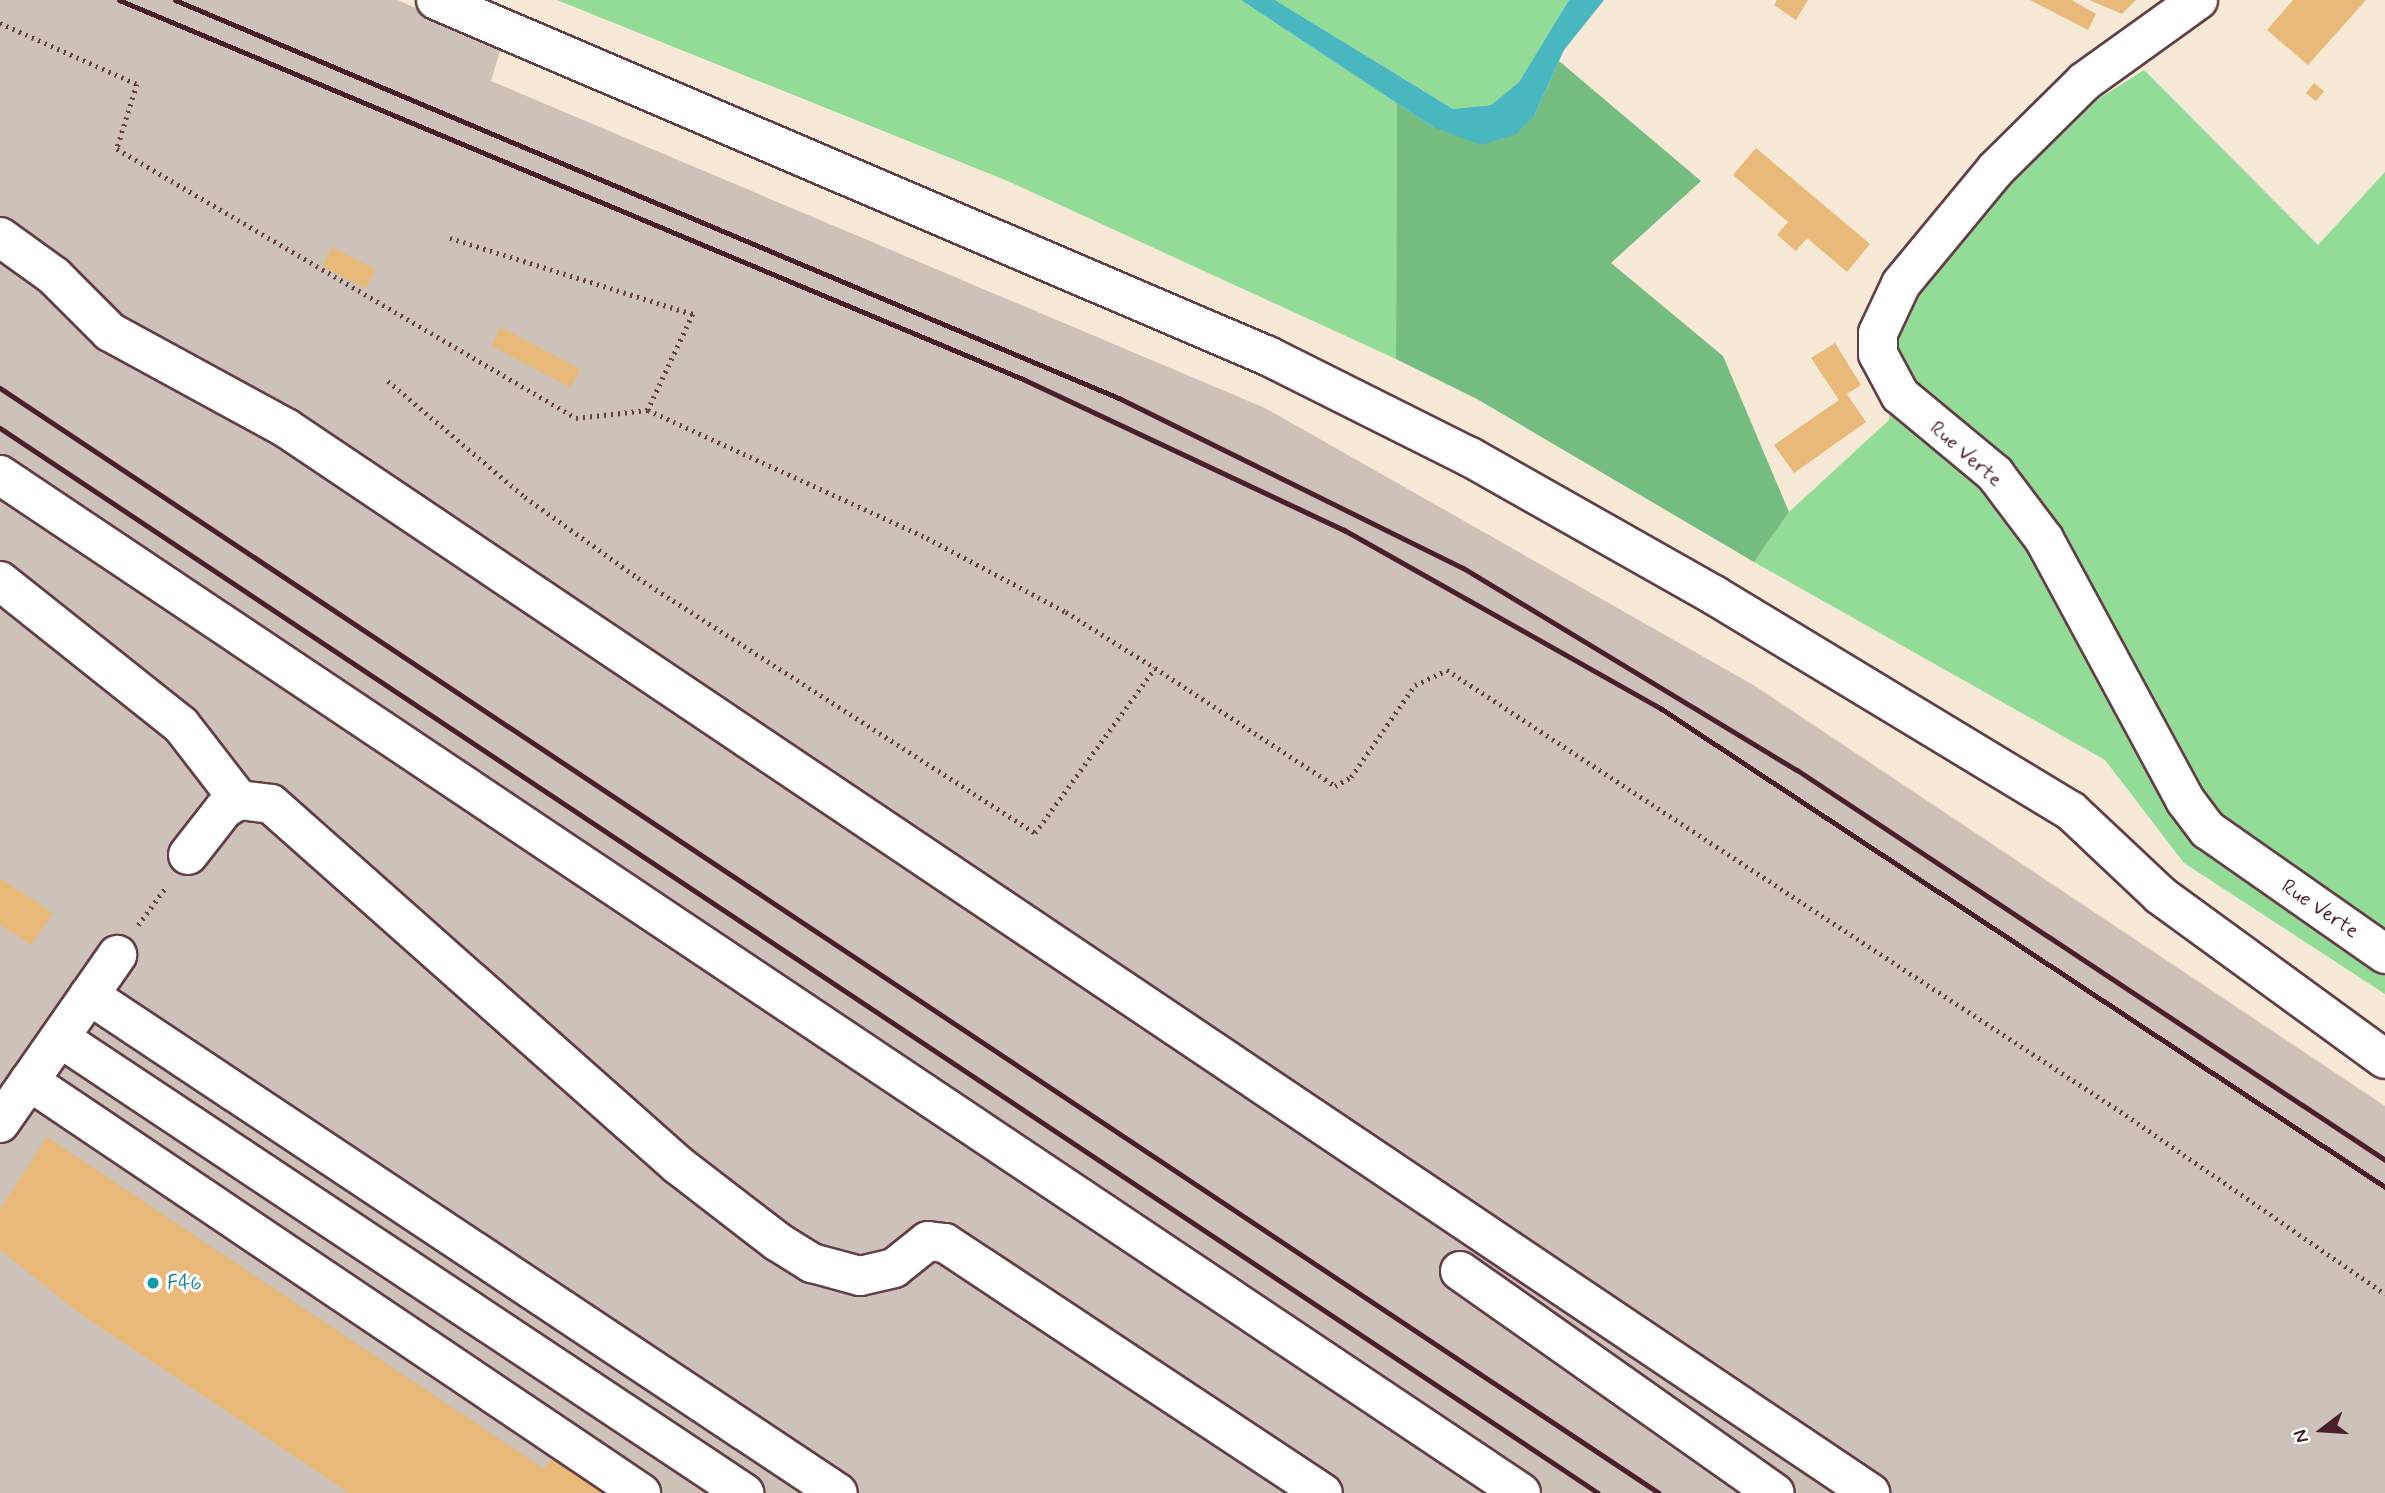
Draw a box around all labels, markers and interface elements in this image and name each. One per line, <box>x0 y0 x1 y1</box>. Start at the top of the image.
street label: Rue Verte <box>1925 416 2007 492</box>
street label: Rue Verte <box>2277 874 2363 944</box>
place label: F46 <box>167 1270 202 1296</box>
marker: F46 <box>145 1275 161 1291</box>
north arrow <box>2287 1395 2357 1465</box>
text: N <box>2288 1427 2315 1446</box>

